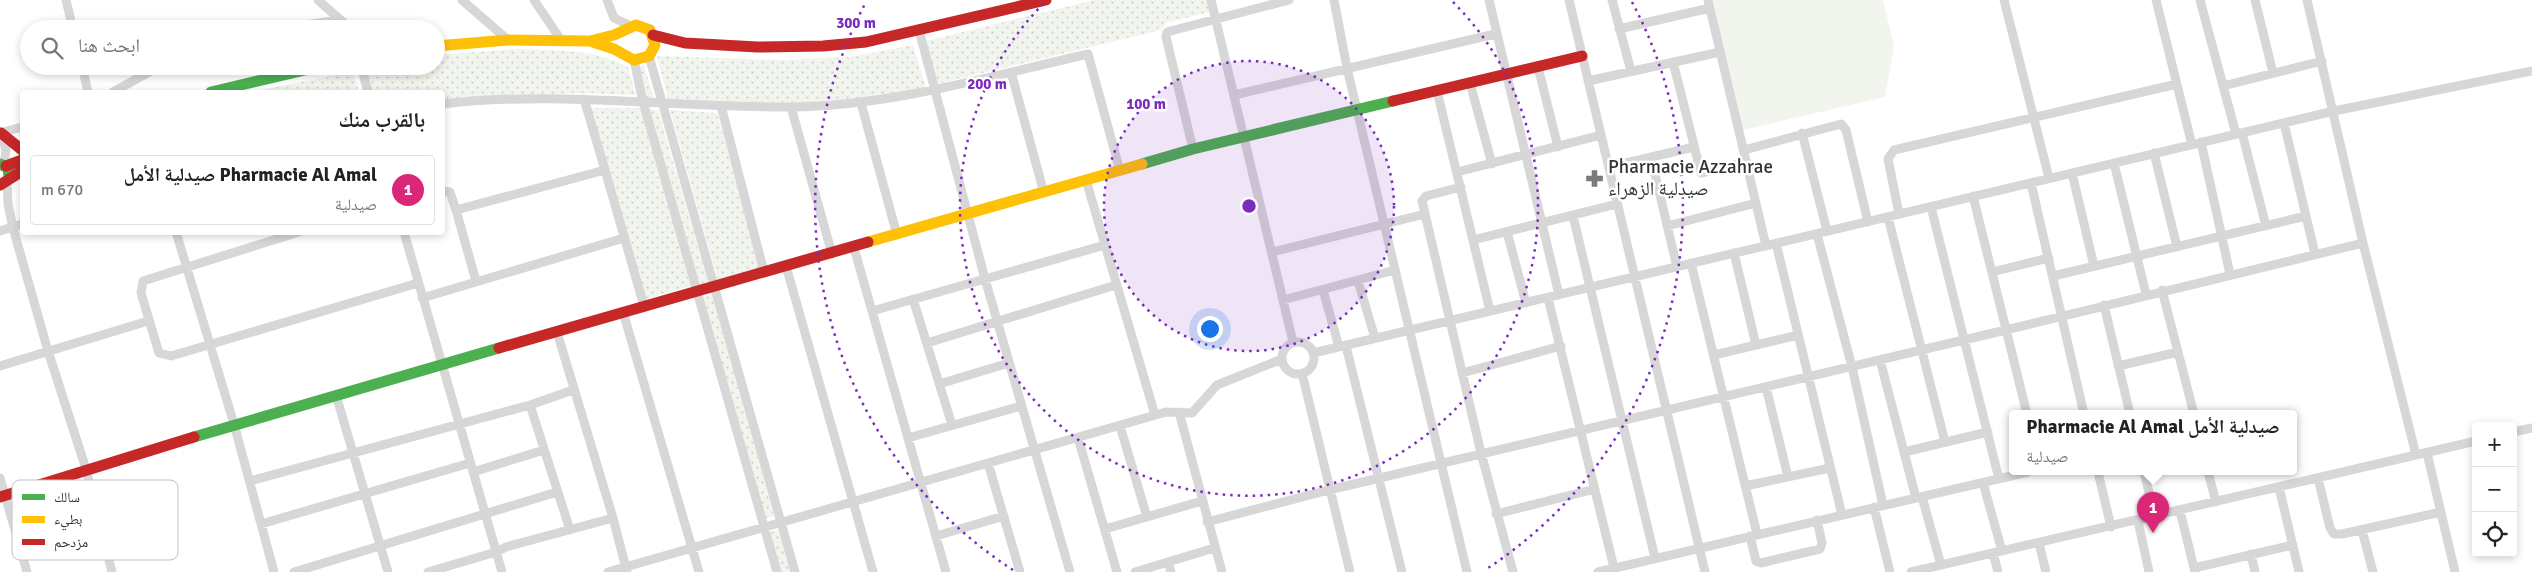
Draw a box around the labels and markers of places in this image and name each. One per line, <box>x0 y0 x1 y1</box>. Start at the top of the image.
place label: Pharmacie Azzahrae صيدلية الزهراء <box>1608 155 1773 201</box>
pharmacy icon: Pharmacie Azzahrae صيدلية الزهراء <box>1584 168 1604 188</box>
centre of rings <box>1240 197 1258 215</box>
pin: 1 <box>2137 492 2169 533</box>

